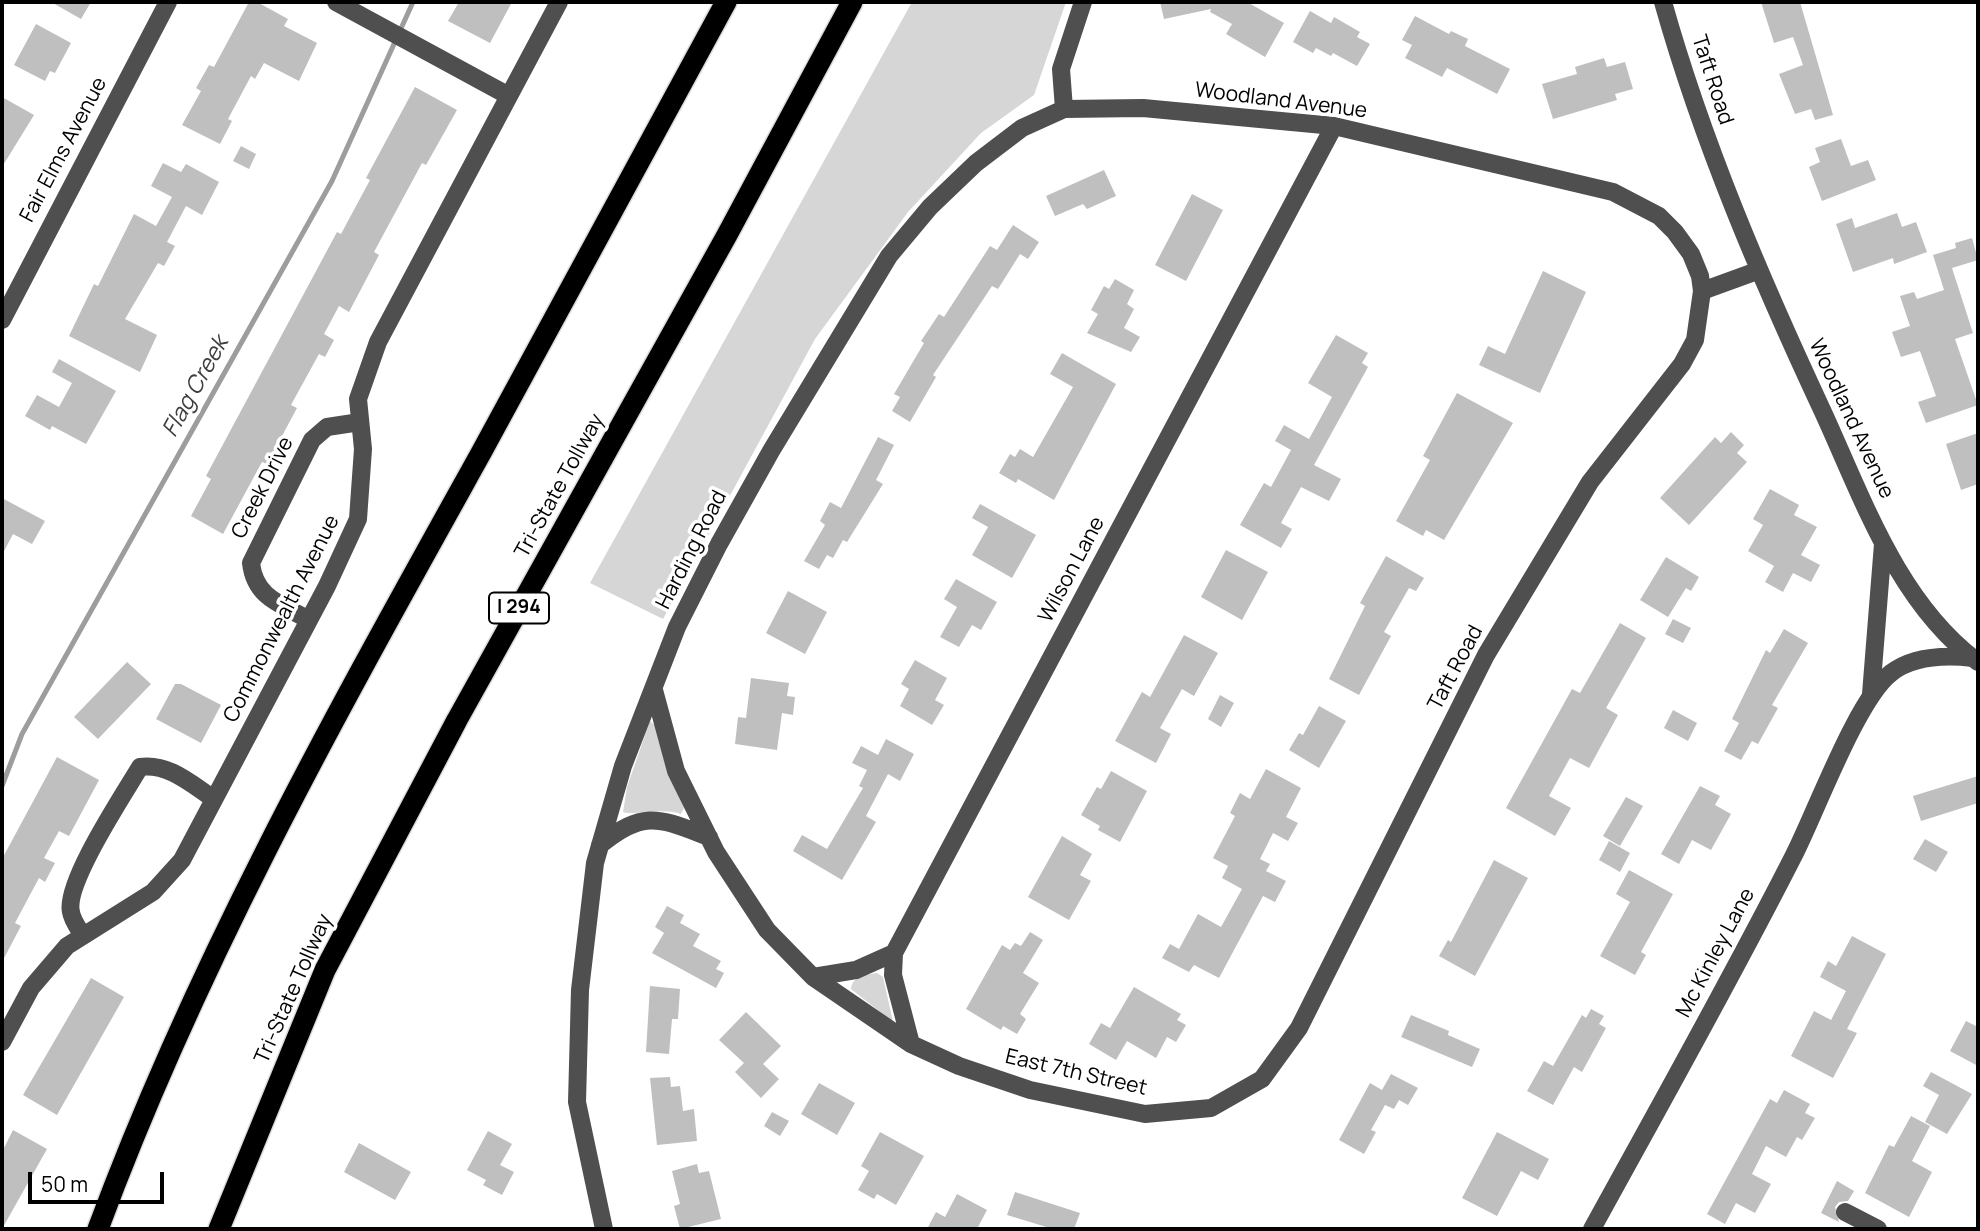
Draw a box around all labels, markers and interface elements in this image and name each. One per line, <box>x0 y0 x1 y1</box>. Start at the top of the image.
street label: Taft Road <box>1686 32 1738 128</box>
street label: Fair Elms Avenue <box>15 73 113 227</box>
street label: Woodland Avenue <box>1194 78 1368 124</box>
water label: Flag Creek <box>157 332 235 442</box>
street label: Woodland Avenue <box>1803 335 1899 503</box>
street label: Tri-State Tollway <box>510 410 610 562</box>
street label: Creek Drive <box>227 433 299 543</box>
street label: Harding Road <box>651 487 733 613</box>
street label: Commonwealth Avenue <box>219 511 345 727</box>
street label: Wilson Lane <box>1034 513 1110 627</box>
road number: I 294 <box>489 593 549 624</box>
street label: Taft Road <box>1423 621 1489 715</box>
street label: Mc Kinley Lane <box>1671 884 1761 1022</box>
street label: Tri-State Tollway <box>250 910 338 1068</box>
street label: East 7th Street <box>1003 1044 1149 1102</box>
scale bar <box>32 1158 168 1202</box>
text: 50 m <box>41 1170 88 1198</box>

